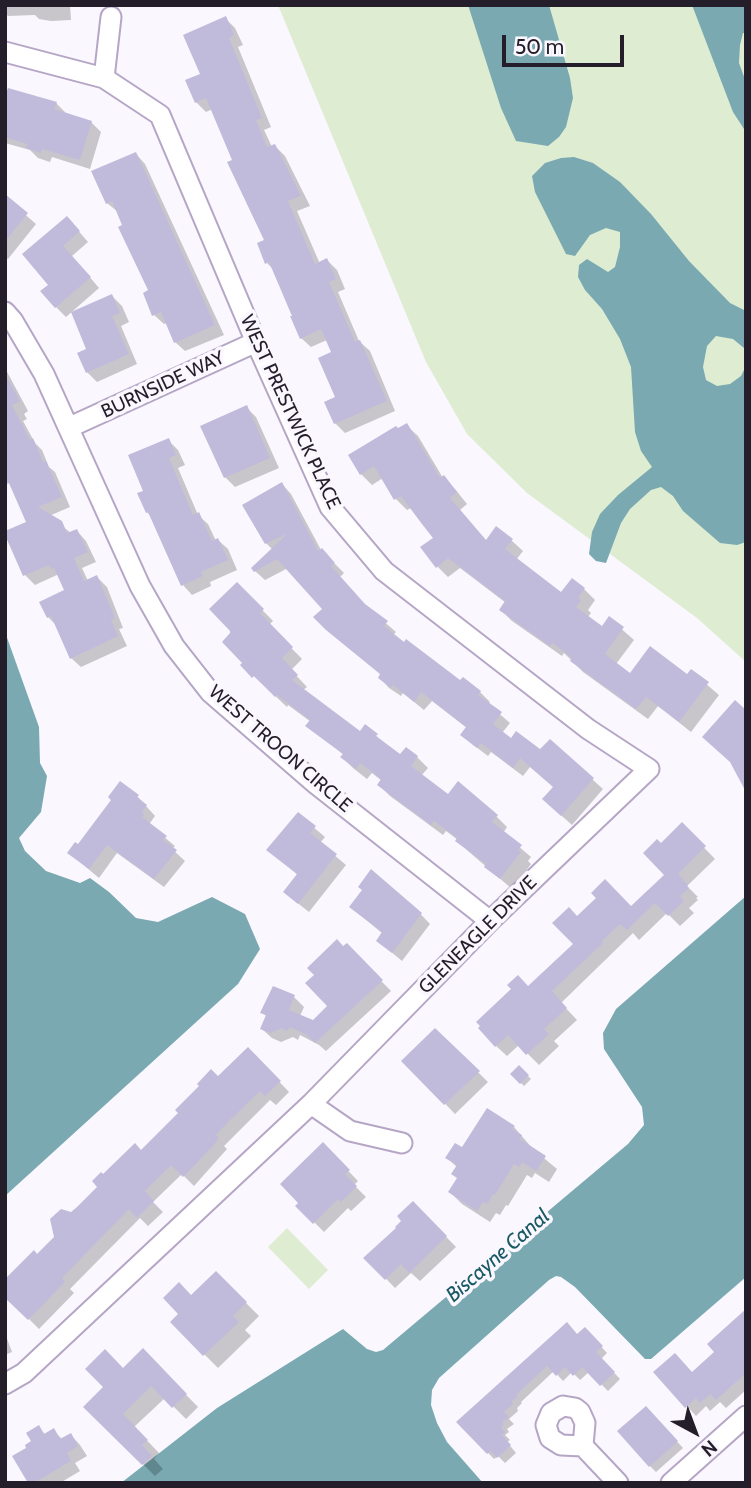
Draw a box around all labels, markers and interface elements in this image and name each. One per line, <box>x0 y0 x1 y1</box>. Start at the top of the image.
scale bar <box>506 21 628 65</box>
text: 50 m <box>515 34 564 59</box>
street label: WEST PRESTWICK PLACE <box>235 311 345 513</box>
street label: BURNSIDE WAY <box>98 347 228 423</box>
street label: WEST TROON CIRCLE <box>204 681 356 817</box>
street label: GLENEAGLE DRIVE <box>414 871 542 999</box>
water label: Biscayne Canal <box>441 1204 555 1308</box>
north arrow <box>660 1397 730 1467</box>
text: N <box>696 1435 722 1461</box>

